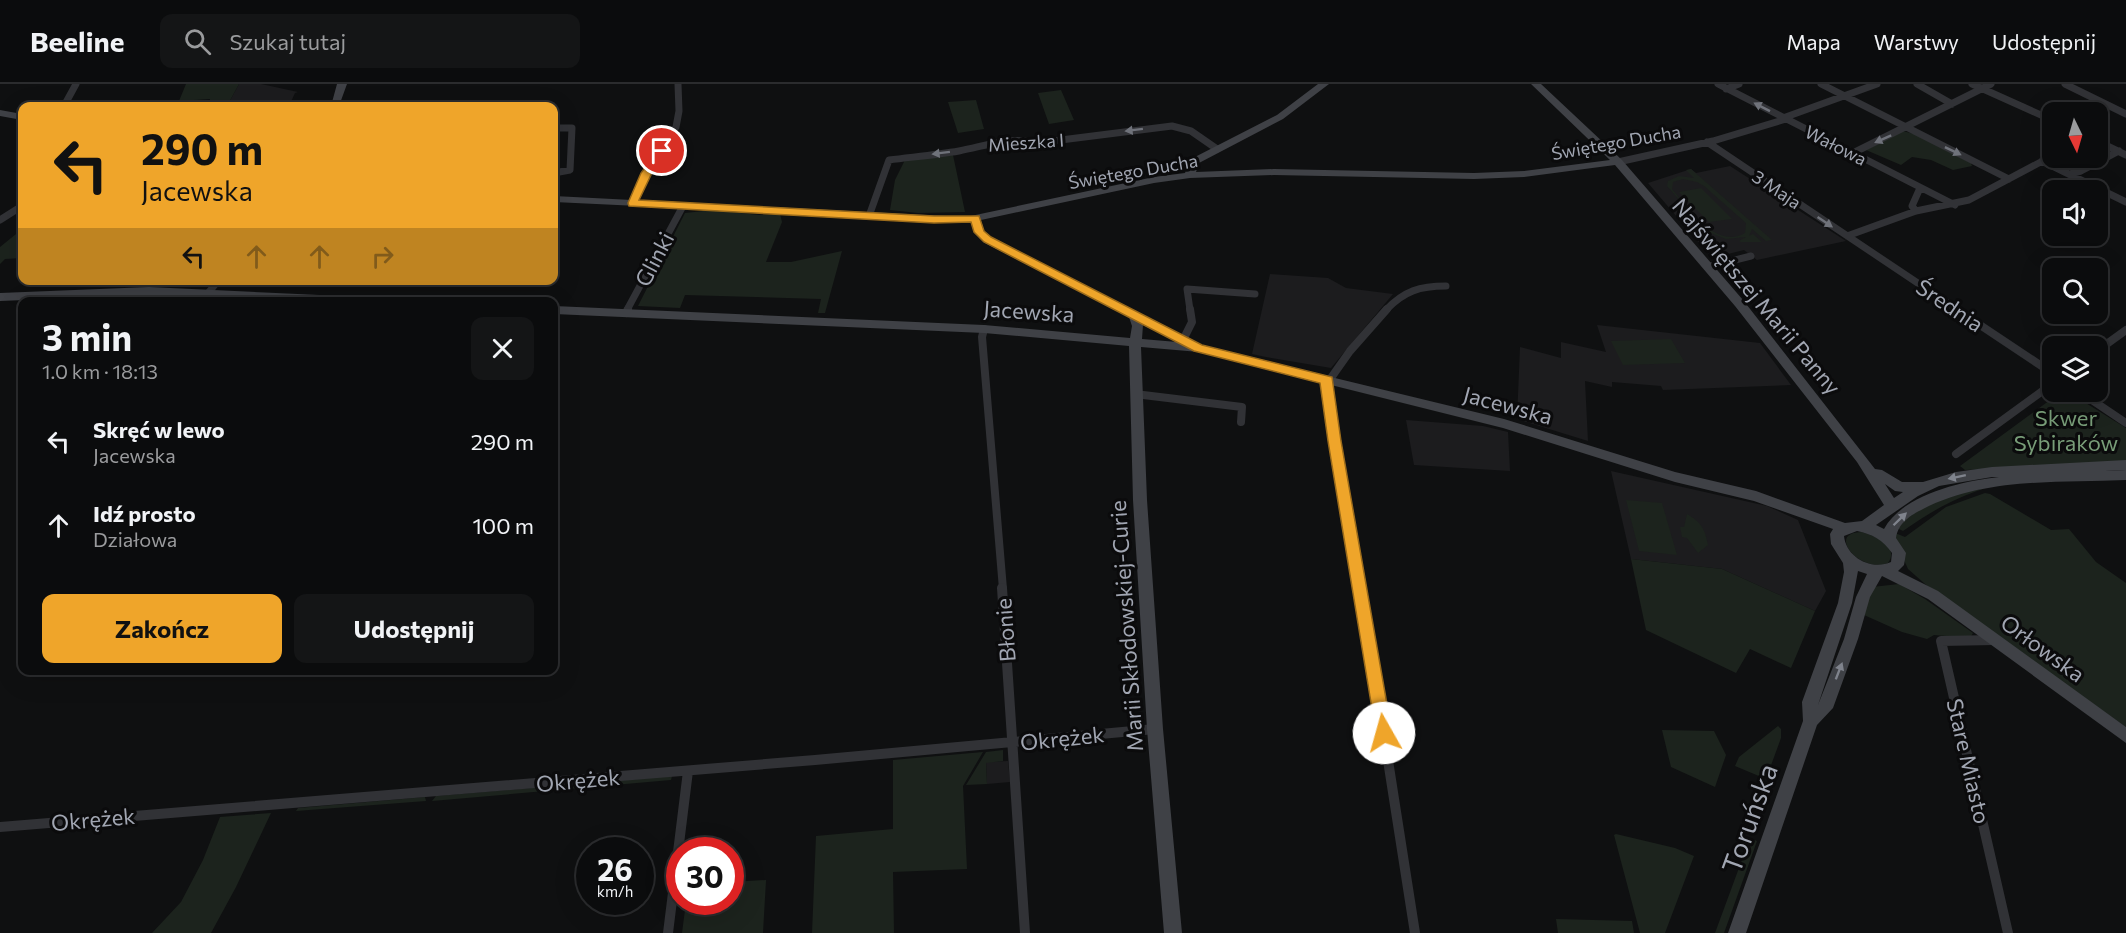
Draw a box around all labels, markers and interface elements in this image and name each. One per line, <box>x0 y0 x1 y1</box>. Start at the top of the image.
search box <box>160 14 580 68</box>
text: Beeline <box>30 24 124 58</box>
icon: search <box>181 25 214 58</box>
text: Szukaj tutaj <box>229 28 346 55</box>
text: Mapa <box>1787 29 1841 54</box>
text: Warstwy <box>1874 29 1959 54</box>
text: Udostępnij <box>1992 29 2096 54</box>
one-way arrow <box>1753 102 1770 112</box>
north arrow <box>2042 102 2108 168</box>
map controls <box>2042 102 2108 402</box>
street label: Świętego Ducha <box>1550 120 1682 164</box>
street label: Wałowa <box>1801 120 1871 170</box>
text: 290 m <box>141 122 263 174</box>
pin <box>636 125 687 176</box>
icon: left <box>42 126 120 204</box>
one-way arrow <box>1124 126 1143 135</box>
street label: Mieszka I <box>987 128 1065 156</box>
icon: arrive <box>645 134 678 167</box>
one-way arrow <box>1875 134 1892 143</box>
one-way arrow <box>1944 146 1961 156</box>
one-way arrow <box>932 149 951 158</box>
street label: Świętego Ducha <box>1067 149 1199 193</box>
street label: 3 Maja <box>1748 165 1806 213</box>
text: Jacewska <box>141 174 253 207</box>
button: sound <box>2042 180 2108 246</box>
street label: Najświętszej Marii Panny <box>1667 192 1847 400</box>
one-way arrow <box>1817 216 1833 228</box>
street label: Glinki <box>629 227 679 291</box>
icon: left <box>177 240 210 273</box>
icon: ahead <box>240 240 273 273</box>
icon: ahead <box>303 240 336 273</box>
icon: right <box>366 240 399 273</box>
button: search <box>2042 258 2108 324</box>
street label: Średnia <box>1911 273 1989 337</box>
street label: Jacewska <box>983 294 1075 328</box>
text: 3 min <box>42 314 132 358</box>
button: close <box>471 317 534 380</box>
button: layers <box>2042 336 2108 402</box>
text: 1.0 km · 18:13 <box>42 359 158 383</box>
street label: Jacewska <box>1461 380 1555 430</box>
park label: Skwer Sybiraków <box>2014 404 2119 456</box>
text: Skręć w lewo <box>93 416 225 443</box>
icon: left <box>42 425 75 458</box>
text: 290 m <box>471 428 534 455</box>
text: Jacewska <box>93 443 176 467</box>
one-way arrow <box>1948 473 1967 482</box>
street label: Marii Skłodowskiej-Curie <box>1104 499 1148 753</box>
text: Idź prosto <box>93 500 196 527</box>
icon: ahead <box>42 509 75 542</box>
text: 100 m <box>472 512 534 539</box>
one-way arrow <box>1892 512 1907 526</box>
text: Działowa <box>93 527 177 551</box>
button: Zakończ <box>42 594 282 663</box>
button: Udostępnij <box>294 594 534 663</box>
street label: Błonie <box>989 597 1021 663</box>
street label: Orłowska <box>1996 609 2090 687</box>
one-way arrow <box>1835 662 1844 680</box>
street label: Stare Miasto <box>1941 696 1997 826</box>
position arrow <box>1352 701 1416 765</box>
street label: Okrężek <box>1019 720 1105 756</box>
street label: Toruńska <box>1714 759 1784 877</box>
street label: Okrężek <box>535 763 621 797</box>
street label: Okrężek <box>50 802 136 836</box>
speed limit sign: 30 <box>666 837 744 915</box>
text: 26 <box>597 850 633 887</box>
text: km/h <box>597 882 633 900</box>

